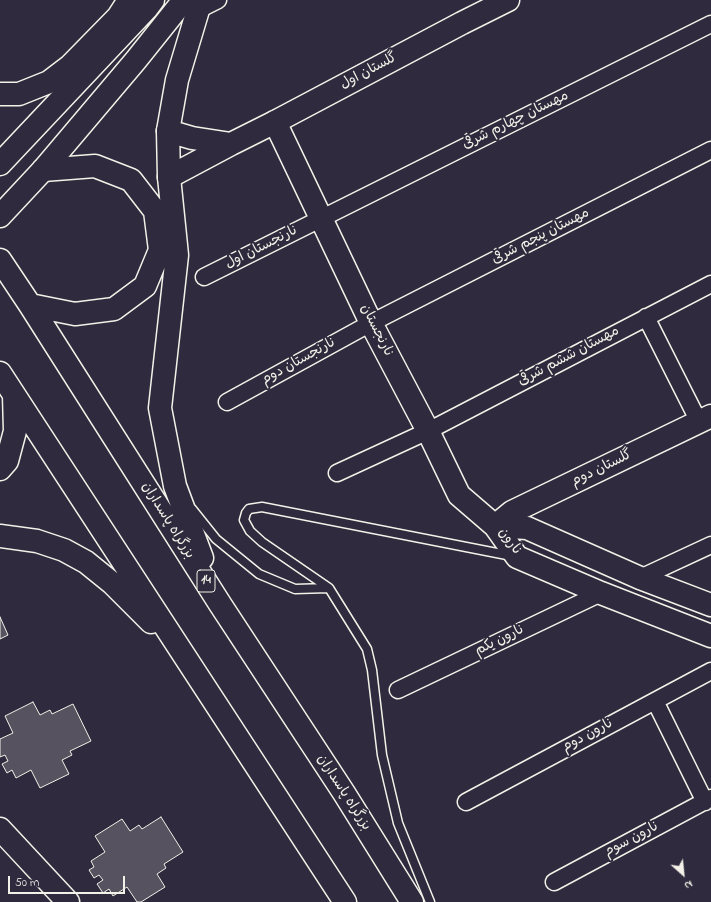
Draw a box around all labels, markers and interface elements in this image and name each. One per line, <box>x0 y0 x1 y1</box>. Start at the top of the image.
street label: گلستان اول <box>338 50 400 94</box>
street label: مهستان چهارم شرقی <box>460 88 572 154</box>
street label: مهستان پنجم شرقی <box>489 205 593 269</box>
street label: نارنجستان اول <box>223 223 301 273</box>
street label: نارنجستان <box>356 302 396 360</box>
street label: مهستان ششم شرقی <box>516 323 622 391</box>
street label: نارنجستان دوم <box>259 335 339 389</box>
street label: گلستان دوم <box>569 447 635 491</box>
street label: بزرگراه پاسداران <box>137 480 197 562</box>
street label: نارون <box>494 525 524 559</box>
road number: 14 <box>197 570 215 592</box>
street label: نارون یکم <box>473 622 527 660</box>
street label: نارون دوم <box>559 716 617 756</box>
street label: بزرگراه پاسداران <box>312 752 374 834</box>
street label: نارون سوم <box>602 819 662 861</box>
north arrow <box>663 854 703 894</box>
scale bar <box>10 868 127 894</box>
text: 50 m <box>15 874 39 892</box>
text: N <box>682 876 695 894</box>

